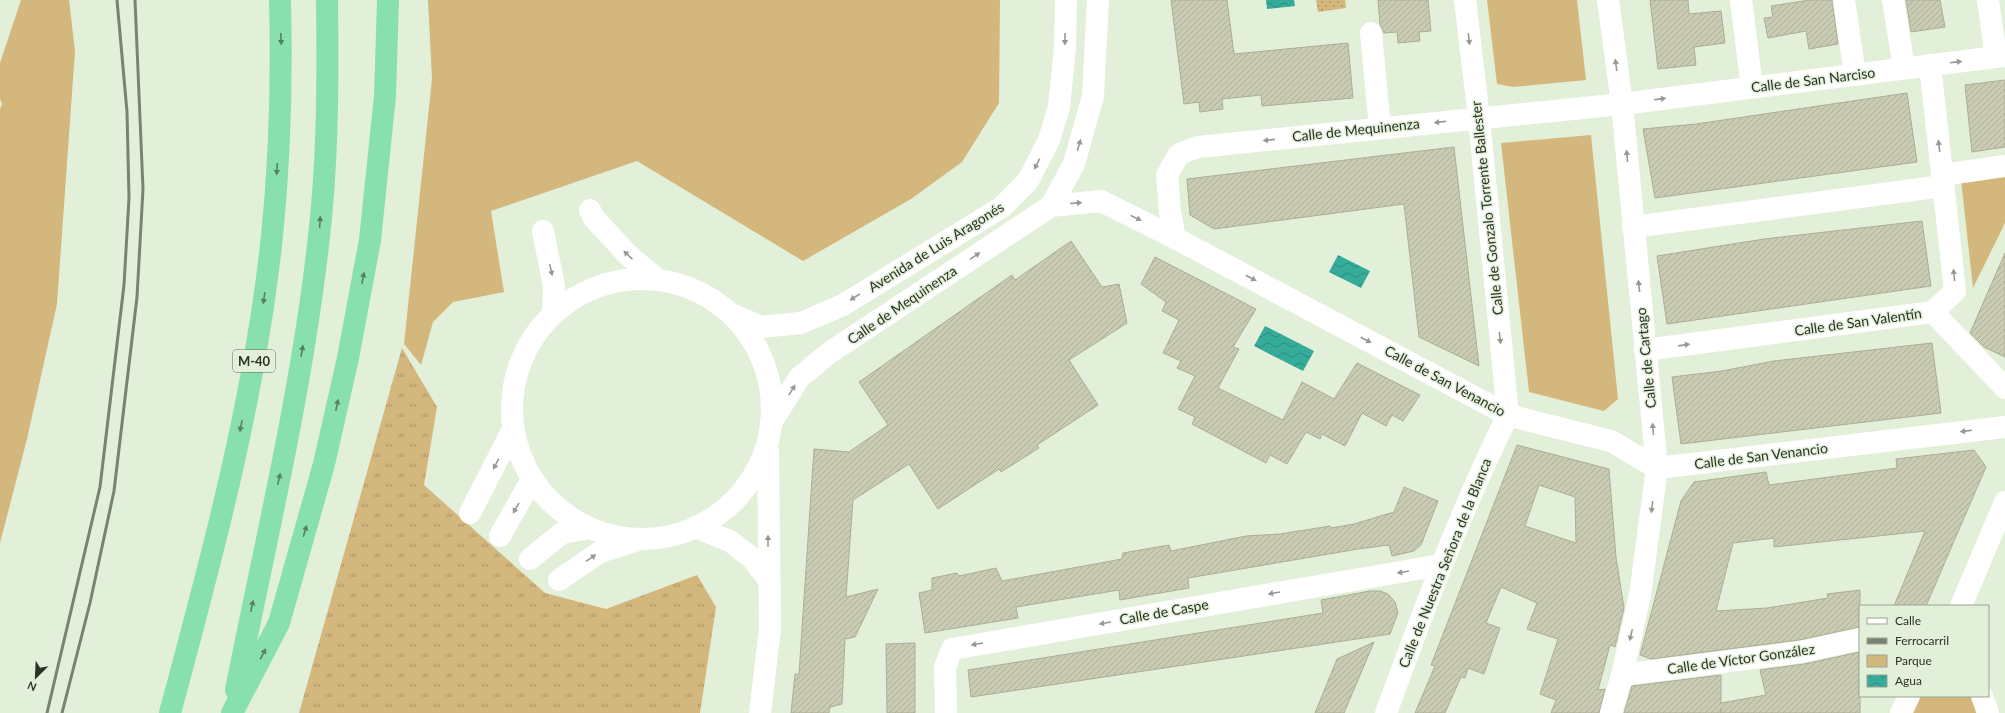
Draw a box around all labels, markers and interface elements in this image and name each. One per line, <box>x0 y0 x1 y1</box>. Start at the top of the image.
one-way arrow <box>278 33 284 46</box>
one-way arrow <box>1062 33 1068 46</box>
one-way arrow <box>1466 33 1473 45</box>
one-way arrow <box>1613 59 1619 71</box>
one-way arrow <box>1950 59 1962 65</box>
street label: Calle de San Narciso <box>1750 63 1876 96</box>
one-way arrow <box>1654 96 1666 102</box>
street label: Calle de Gonzalo Torrente Ballester <box>1467 100 1506 316</box>
street label: Calle de Mequinenza <box>1291 114 1421 145</box>
one-way arrow <box>1434 118 1446 125</box>
one-way arrow <box>1263 136 1275 143</box>
one-way arrow <box>1077 139 1083 152</box>
one-way arrow <box>1936 140 1942 152</box>
one-way arrow <box>1623 150 1630 163</box>
one-way arrow <box>1033 158 1040 170</box>
one-way arrow <box>273 163 280 175</box>
street label: Avenida de Luis Aragonés <box>865 198 1007 295</box>
one-way arrow <box>1070 200 1082 207</box>
one-way arrow <box>1130 215 1142 222</box>
one-way arrow <box>317 216 323 228</box>
one-way arrow <box>624 251 633 260</box>
one-way arrow <box>970 252 980 260</box>
street label: Calle de Mequinenza <box>844 262 960 347</box>
one-way arrow <box>548 263 554 276</box>
one-way arrow <box>1950 269 1957 281</box>
one-way arrow <box>360 272 366 284</box>
one-way arrow <box>1246 275 1257 282</box>
one-way arrow <box>1636 280 1642 292</box>
one-way arrow <box>261 292 267 304</box>
one-way arrow <box>849 294 861 301</box>
street label: Calle de San Valentín <box>1793 304 1923 339</box>
street label: Calle de Cartago <box>1632 307 1659 409</box>
one-way arrow <box>1497 332 1504 344</box>
one-way arrow <box>1360 336 1372 343</box>
street label: Calle de San Venancio <box>1382 341 1509 420</box>
one-way arrow <box>1678 342 1690 348</box>
one-way arrow <box>300 345 306 357</box>
road number: M-40 <box>233 350 275 372</box>
one-way arrow <box>788 384 795 396</box>
one-way arrow <box>335 399 341 412</box>
one-way arrow <box>237 420 243 432</box>
one-way arrow <box>1649 423 1656 435</box>
one-way arrow <box>1960 428 1972 434</box>
street label: Calle de San Venancio <box>1693 439 1829 472</box>
street label: Calle de Nuestra Señora de la Blanca <box>1395 455 1494 670</box>
one-way arrow <box>493 458 500 470</box>
one-way arrow <box>276 473 282 485</box>
one-way arrow <box>1648 501 1655 513</box>
one-way arrow <box>513 502 520 513</box>
one-way arrow <box>302 525 308 537</box>
one-way arrow <box>765 534 771 547</box>
one-way arrow <box>586 554 596 562</box>
one-way arrow <box>1397 569 1409 575</box>
one-way arrow <box>1268 591 1281 597</box>
street label: Calle de Caspe <box>1118 595 1210 628</box>
one-way arrow <box>250 600 256 612</box>
legend <box>1859 605 1989 697</box>
text: Calle <box>1895 613 1921 628</box>
one-way arrow <box>1099 620 1111 626</box>
one-way arrow <box>1628 629 1634 641</box>
text: Ferrocarril <box>1895 633 1949 648</box>
street label: Calle de Víctor González <box>1666 640 1816 677</box>
one-way arrow <box>971 642 983 648</box>
one-way arrow <box>260 648 266 659</box>
text: Parque <box>1895 653 1932 668</box>
north arrow <box>16 657 56 697</box>
text: Agua <box>1895 673 1922 688</box>
text: N <box>25 679 38 694</box>

